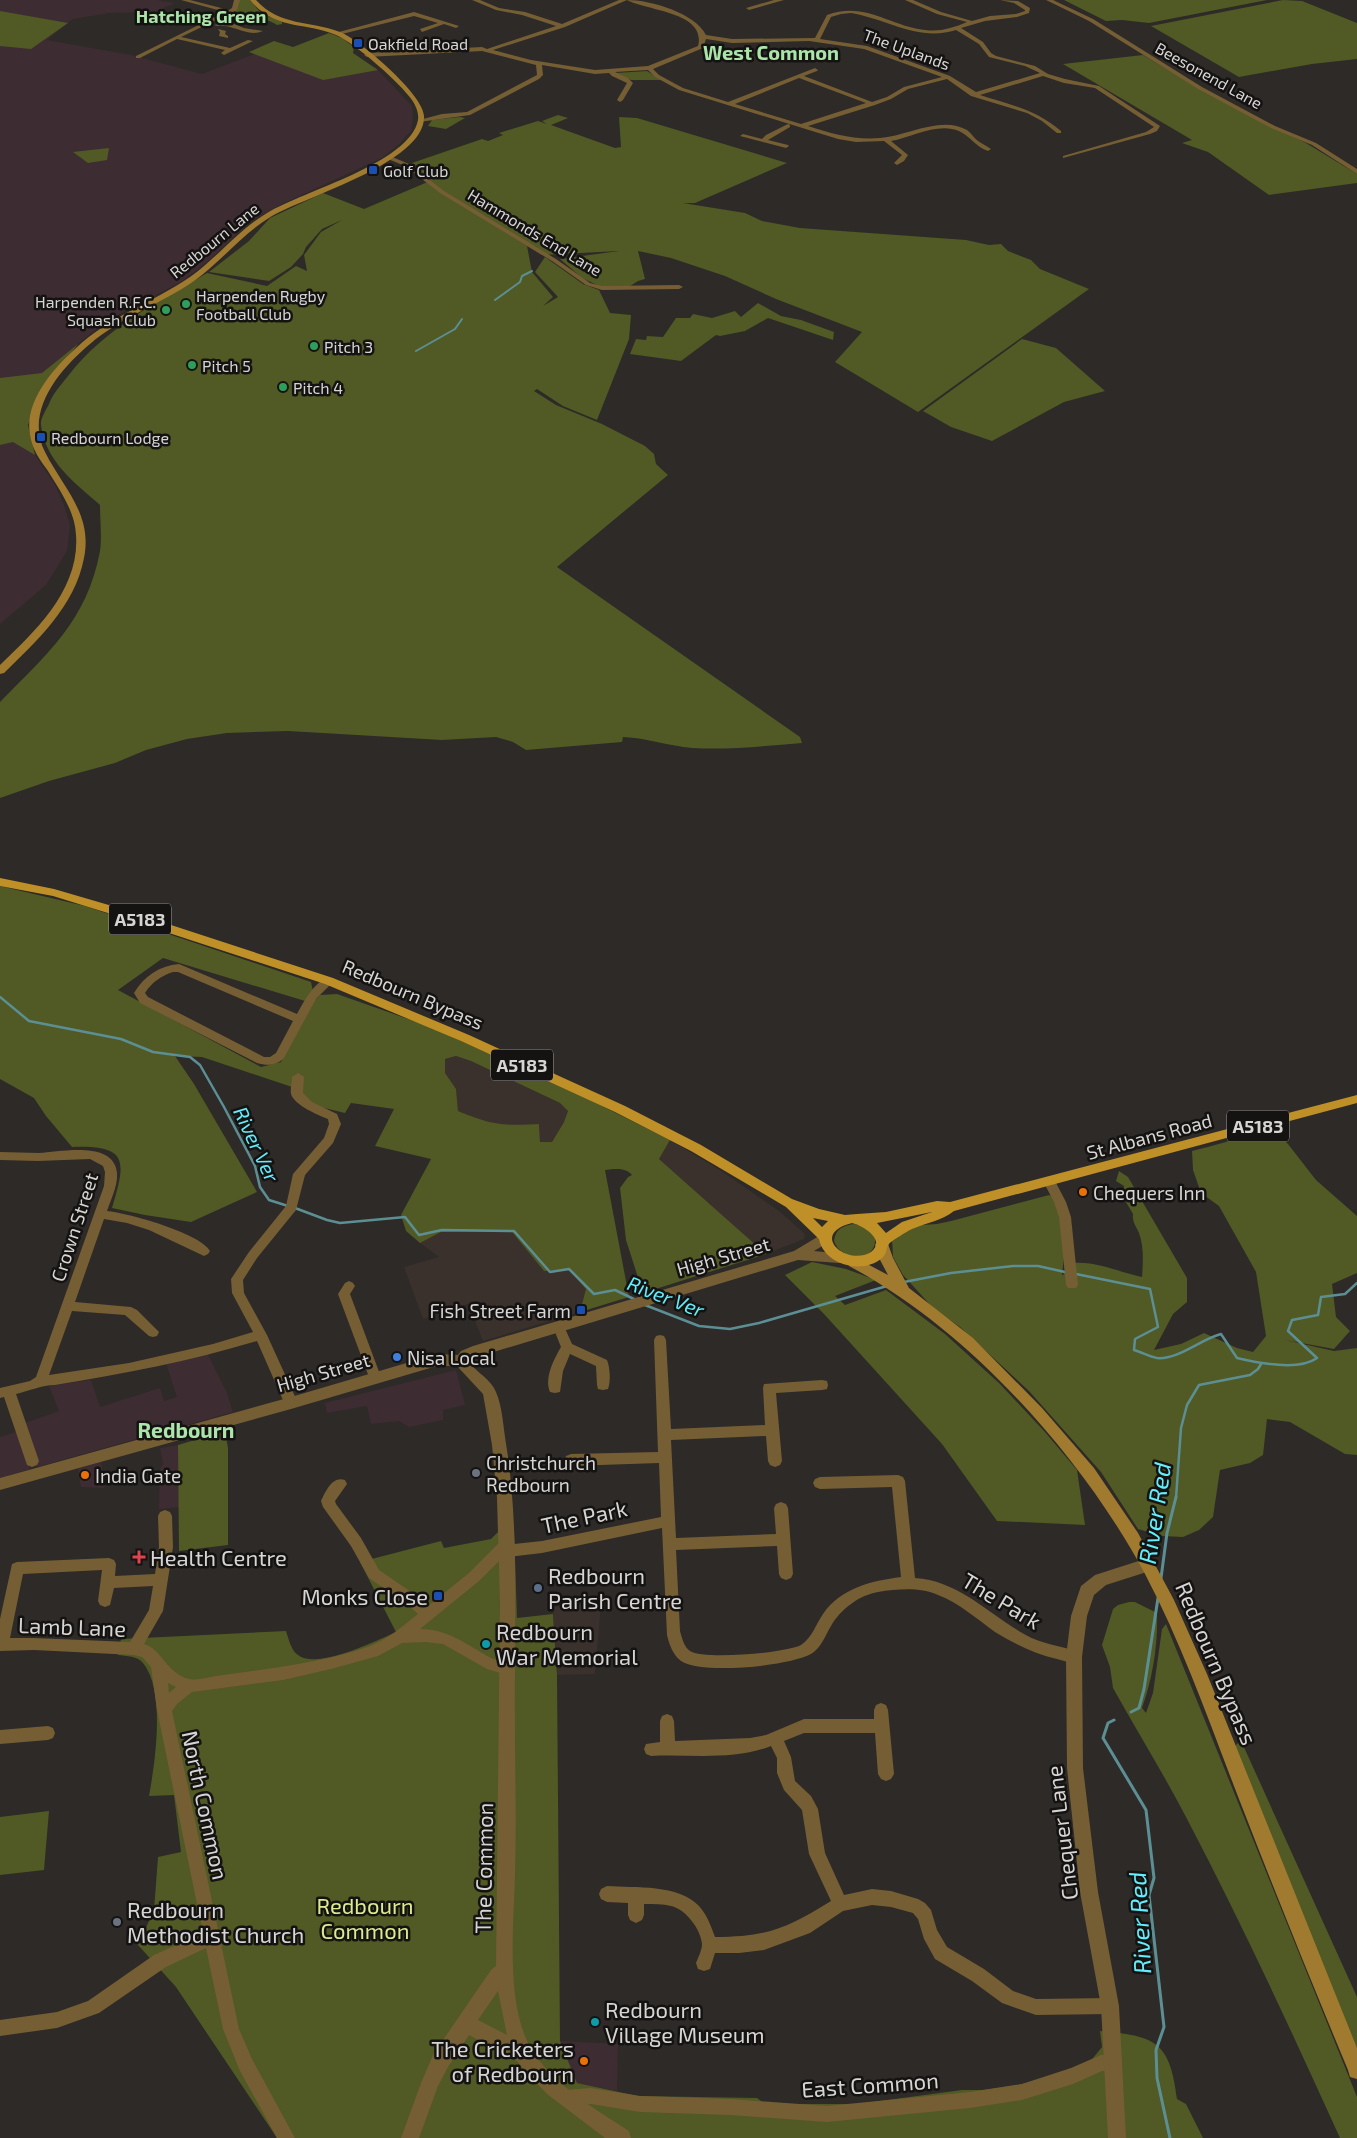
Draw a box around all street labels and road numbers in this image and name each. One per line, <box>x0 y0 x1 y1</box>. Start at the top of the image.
street label: The Uplands <box>861 25 953 73</box>
street label: Beesonend Lane <box>1152 38 1266 112</box>
street label: Hammonds End Lane <box>465 185 605 279</box>
street label: Redbourn Lane <box>166 198 262 282</box>
road number: A5183 <box>109 904 171 934</box>
street label: Redbourn Bypass <box>339 954 487 1034</box>
road number: A5183 <box>491 1050 553 1080</box>
street label: St Albans Road <box>1084 1108 1214 1164</box>
road number: A5183 <box>1227 1110 1289 1142</box>
street label: Crown Street <box>46 1170 102 1284</box>
street label: High Street <box>674 1232 772 1280</box>
street label: High Street <box>274 1348 372 1396</box>
street label: The Park <box>539 1494 629 1538</box>
street label: The Park <box>958 1566 1046 1634</box>
street label: Redbourn Bypass <box>1171 1578 1263 1748</box>
street label: Lamb Lane <box>18 1611 126 1641</box>
street label: North Common <box>178 1728 234 1882</box>
street label: Chequer Lane <box>1040 1764 1082 1902</box>
street label: The Common <box>469 1802 497 1934</box>
street label: East Common <box>800 2066 940 2102</box>

